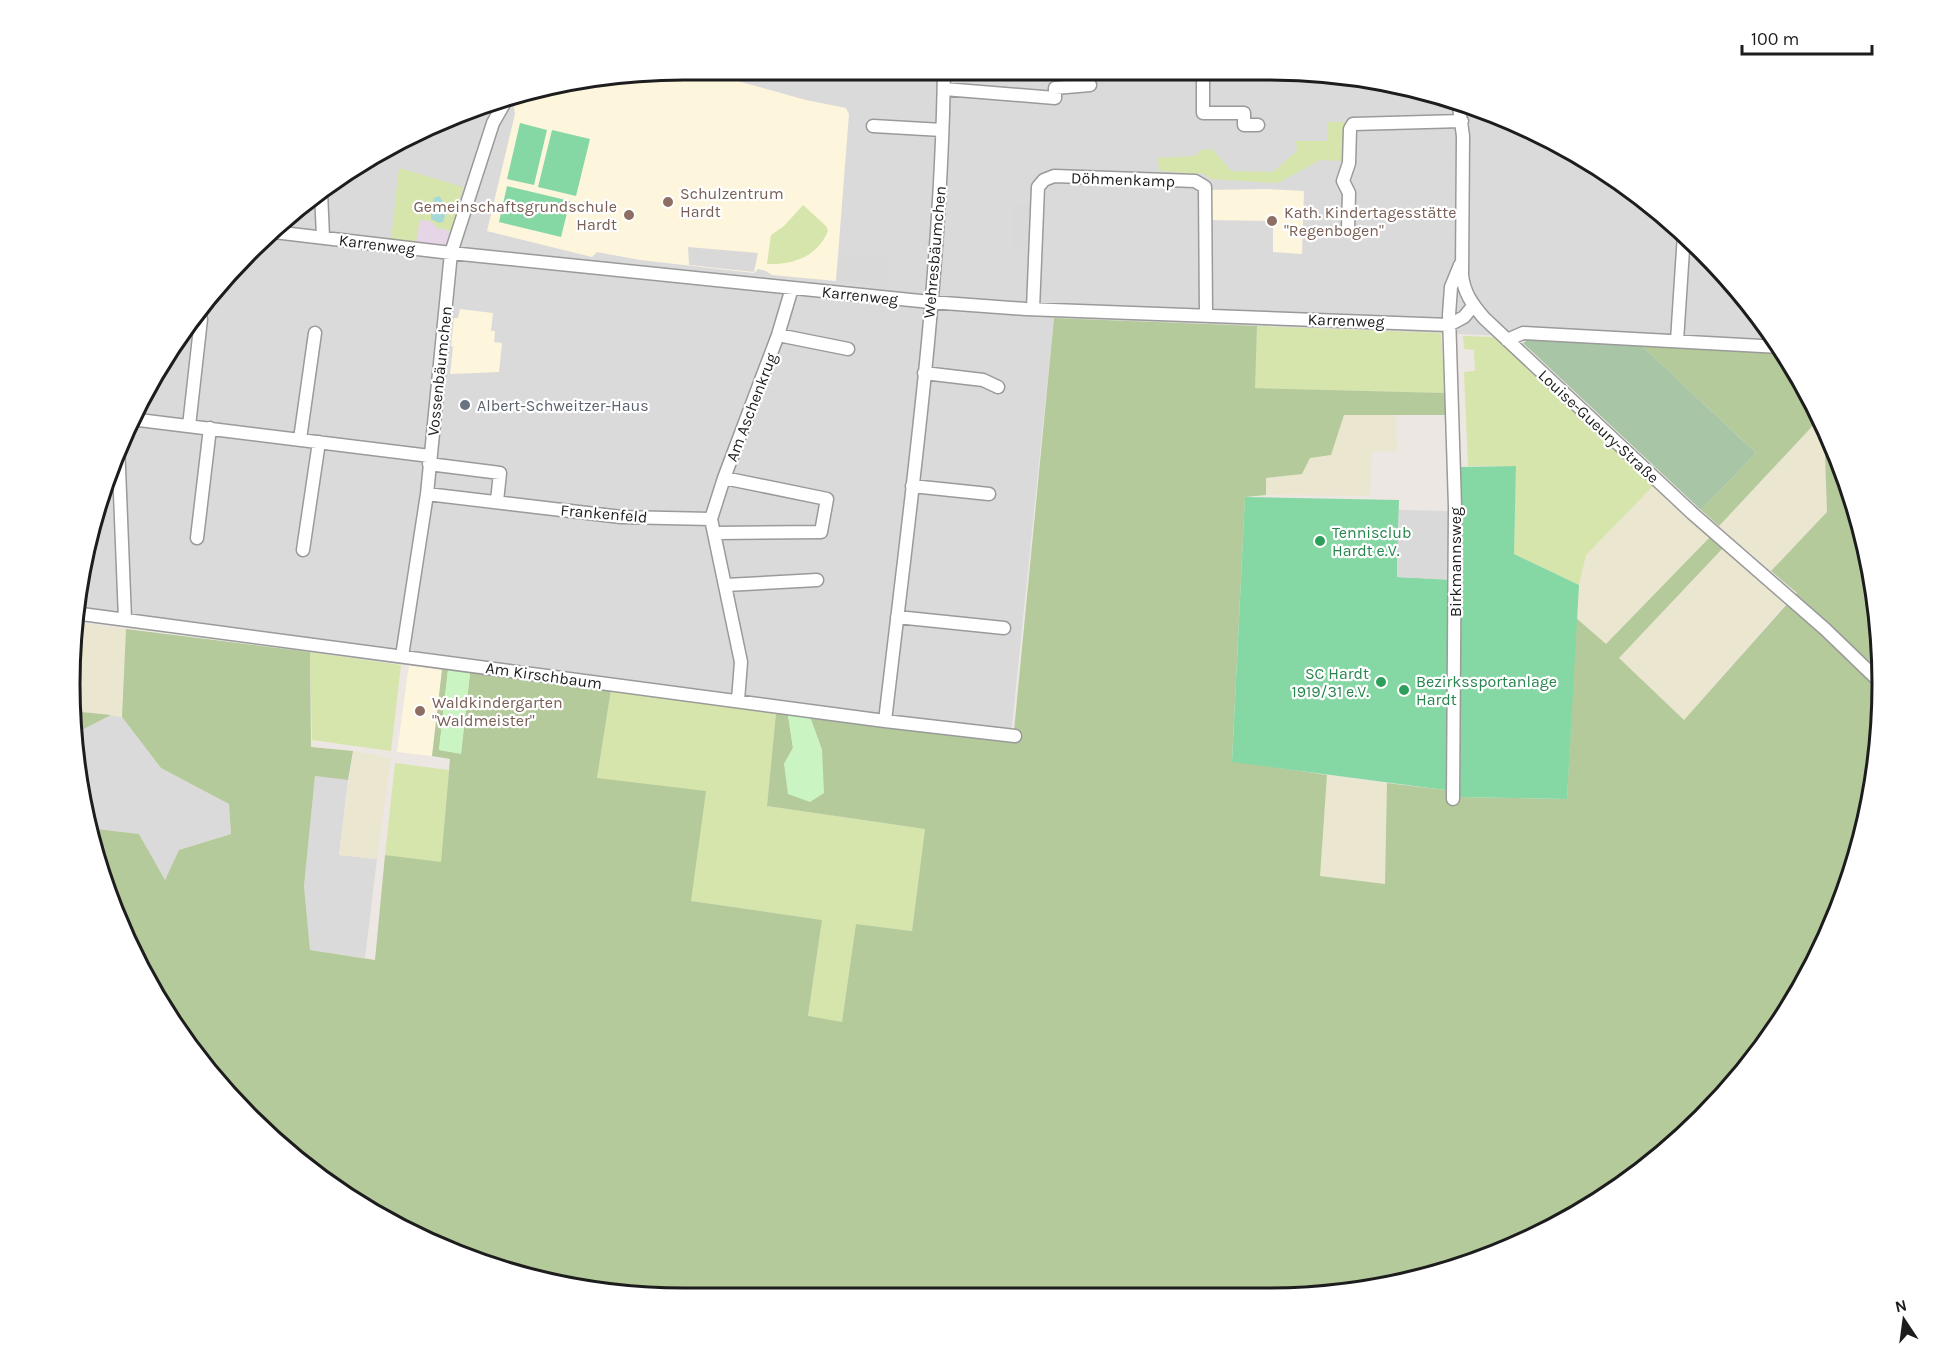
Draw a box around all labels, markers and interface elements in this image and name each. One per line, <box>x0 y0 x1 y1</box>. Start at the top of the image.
scale bar <box>1742 18 1872 56</box>
text: 100 m <box>1751 28 1799 50</box>
street label: Döhmenkamp <box>1071 168 1175 191</box>
place label: Schulzentrum Hardt <box>680 184 784 221</box>
street label: Wehresbäumchen <box>919 185 950 319</box>
marker: Schulzentrum Hardt <box>661 195 675 209</box>
place label: Gemeinschaftsgrundschule Hardt <box>413 197 617 234</box>
place label: Kath. Kindertagesstätte "Regenbogen" <box>1284 203 1456 240</box>
marker: Gemeinschaftsgrundschule Hardt <box>622 208 636 222</box>
marker: Kath. Kindertagesstätte "Regenbogen" <box>1265 214 1279 228</box>
street label: Karrenweg <box>338 230 416 259</box>
street label: Karrenweg <box>821 282 899 309</box>
street label: Vossenbäumchen <box>423 305 456 437</box>
street label: Karrenweg <box>1307 310 1385 331</box>
street label: Am Aschenkrug <box>722 350 781 464</box>
street label: Louise-Gueury-Straße <box>1534 366 1663 487</box>
place label: Albert-Schweitzer-Haus <box>477 396 649 415</box>
marker: Albert-Schweitzer-Haus <box>458 398 472 412</box>
street label: Frankenfeld <box>560 500 648 527</box>
street label: Birkmannsweg <box>1446 507 1465 617</box>
place label: Tennisclub Hardt e.V. <box>1332 523 1411 560</box>
marker: Tennisclub Hardt e.V. <box>1313 534 1327 548</box>
street label: Am Kirschbaum <box>484 658 603 693</box>
place label: SC Hardt 1919/31 e.V. <box>1291 664 1369 701</box>
place label: Bezirkssportanlage Hardt <box>1416 672 1557 709</box>
marker: SC Hardt 1919/31 e.V. <box>1374 675 1388 689</box>
marker: Bezirkssportanlage Hardt <box>1397 683 1411 697</box>
place label: Waldkindergarten "Waldmeister" <box>432 693 563 730</box>
marker: Waldkindergarten "Waldmeister" <box>413 704 427 718</box>
north arrow <box>1874 1290 1934 1350</box>
text: N <box>1893 1295 1908 1316</box>

